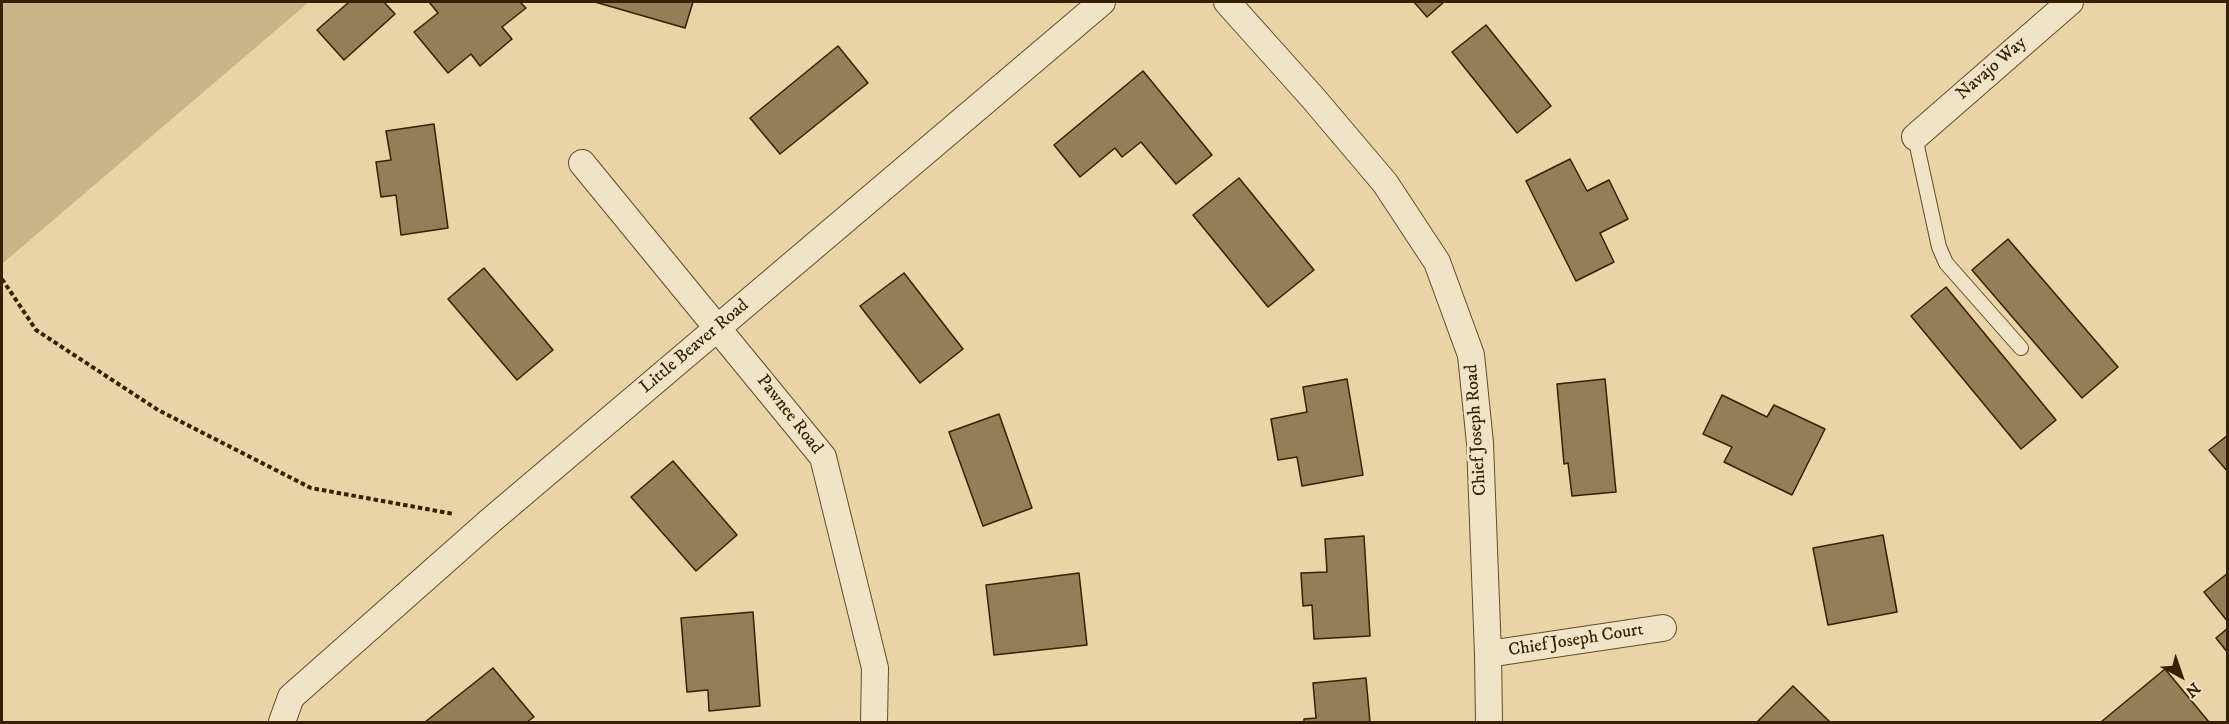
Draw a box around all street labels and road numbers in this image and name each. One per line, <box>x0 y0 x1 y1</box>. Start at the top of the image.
street label: Navajo Way <box>1952 33 2032 105</box>
street label: Little Beaver Road <box>636 295 754 399</box>
street label: Chief Joseph Road <box>1462 364 1492 496</box>
street label: Pawnee Road <box>751 371 827 459</box>
street label: Chief Joseph Court <box>1507 620 1645 662</box>

